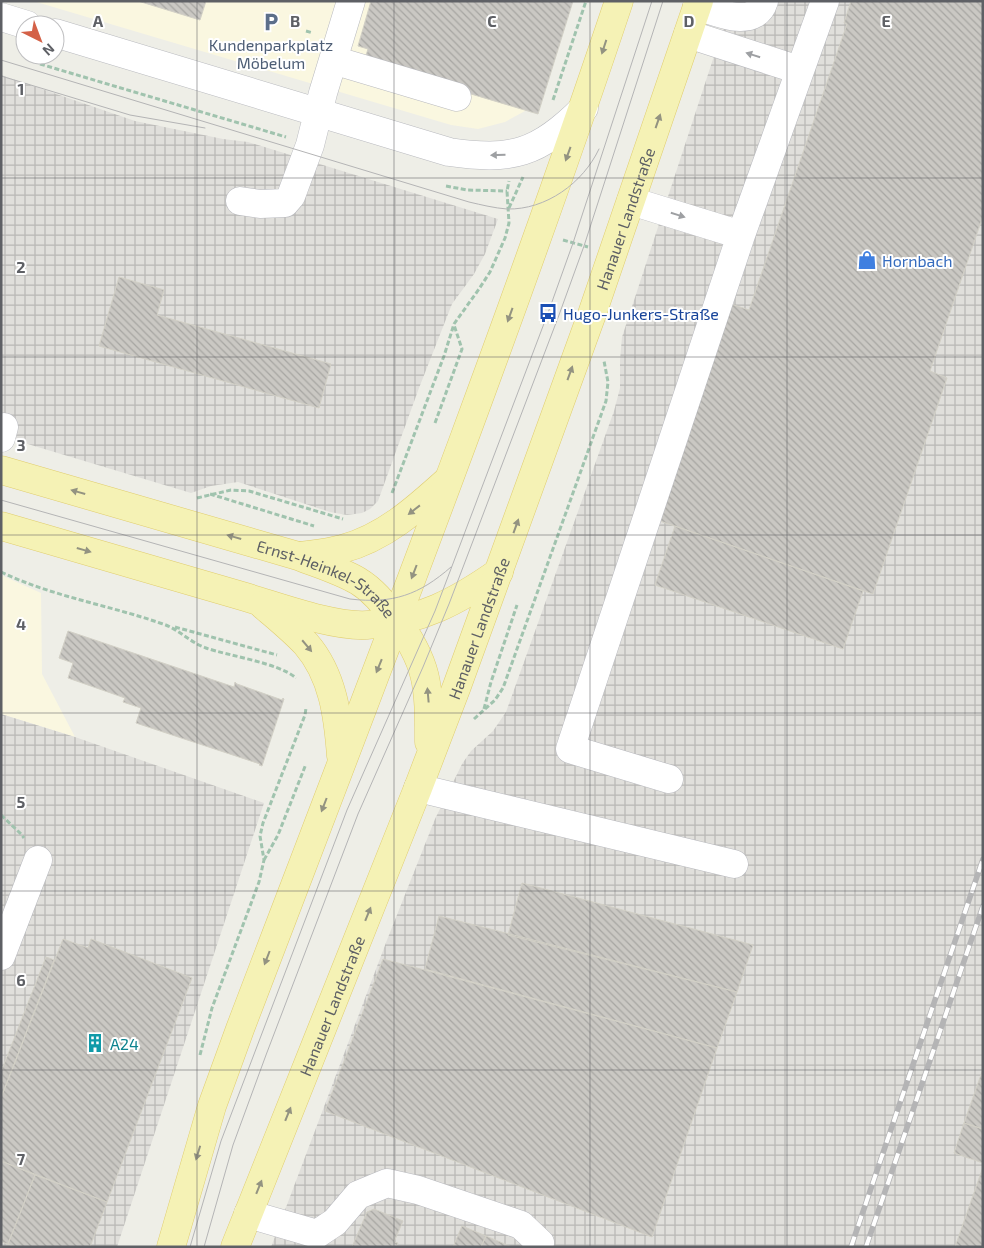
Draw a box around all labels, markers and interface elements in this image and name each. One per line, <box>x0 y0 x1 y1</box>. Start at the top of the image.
text: A <box>93 11 104 30</box>
parking icon: Kundenparkplatz Möbelum <box>260 11 282 33</box>
text: B <box>290 11 300 30</box>
text: C <box>487 11 497 30</box>
text: D <box>684 11 695 30</box>
text: E <box>881 11 891 30</box>
north arrow <box>15 15 65 65</box>
place label: Kundenparkplatz Möbelum <box>209 35 333 72</box>
text: N <box>40 40 58 60</box>
one-way arrow <box>600 40 607 55</box>
one-way arrow <box>745 51 760 59</box>
text: 1 <box>18 79 24 98</box>
one-way arrow <box>655 113 663 128</box>
street label: Hanauer Landstraße <box>592 145 658 292</box>
one-way arrow <box>564 147 572 162</box>
one-way arrow <box>489 151 505 159</box>
one-way arrow <box>671 212 686 220</box>
shop icon: Hornbach <box>856 249 878 271</box>
place label: Hornbach <box>882 251 953 270</box>
text: 2 <box>16 257 26 276</box>
bus stop icon: Hugo-Junkers-Straße <box>537 302 559 324</box>
place label: Hugo-Junkers-Straße <box>563 304 719 323</box>
one-way arrow <box>506 307 513 322</box>
one-way arrow <box>567 366 574 381</box>
text: 3 <box>16 435 26 454</box>
one-way arrow <box>71 488 86 496</box>
one-way arrow <box>407 505 421 515</box>
one-way arrow <box>513 519 520 534</box>
one-way arrow <box>227 533 242 541</box>
street label: Ernst-Heinkel-Straße <box>255 535 400 621</box>
one-way arrow <box>77 546 92 554</box>
street label: Hanauer Landstraße <box>443 555 512 702</box>
one-way arrow <box>410 565 417 580</box>
text: 4 <box>16 614 26 633</box>
one-way arrow <box>301 639 312 652</box>
one-way arrow <box>374 659 382 673</box>
one-way arrow <box>424 687 432 703</box>
text: 5 <box>17 792 26 811</box>
one-way arrow <box>320 798 327 813</box>
one-way arrow <box>364 907 372 921</box>
street label: Hanauer Landstraße <box>295 933 368 1078</box>
one-way arrow <box>263 950 270 965</box>
text: 6 <box>16 970 26 989</box>
building icon: A24 <box>84 1032 106 1054</box>
place label: A24 <box>110 1034 139 1053</box>
one-way arrow <box>284 1106 292 1121</box>
one-way arrow <box>194 1146 202 1161</box>
text: 7 <box>17 1149 26 1168</box>
one-way arrow <box>255 1179 263 1194</box>

